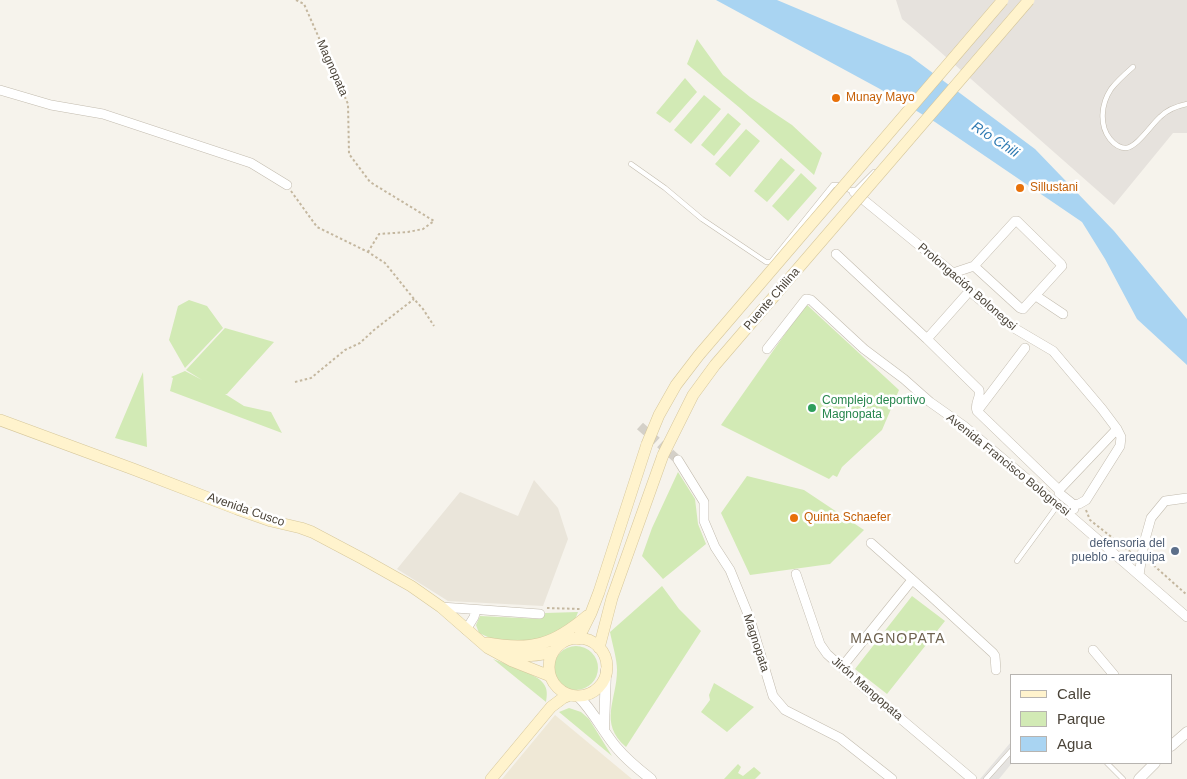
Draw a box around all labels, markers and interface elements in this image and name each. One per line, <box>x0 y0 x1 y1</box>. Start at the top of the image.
street label: Magnopata <box>313 38 351 98</box>
place label: Munay Mayo <box>846 91 915 105</box>
marker: Munay Mayo <box>830 92 842 104</box>
water label: Río Chili <box>968 119 1022 161</box>
place label: Sillustani <box>1030 181 1078 195</box>
marker: Sillustani <box>1014 182 1026 194</box>
street label: Prolongación Bolonegsi <box>915 240 1019 334</box>
street label: Puente Chilina <box>741 265 803 333</box>
place label: Complejo deportivo Magnopata <box>822 394 925 422</box>
marker: Complejo deportivo Magnopata <box>806 402 818 414</box>
street label: Avenida Francisco Bolognesi <box>943 411 1073 519</box>
street label: Avenida Cusco <box>206 490 286 530</box>
place label: Quinta Schaefer <box>804 511 891 525</box>
marker: Quinta Schaefer <box>788 512 800 524</box>
place label: defensoria del pueblo - arequipa <box>1072 537 1165 565</box>
marker: defensoria del pueblo - arequipa <box>1169 545 1181 557</box>
street label: Magnopata <box>740 612 772 674</box>
district label: MAGNOPATA <box>849 631 947 647</box>
street label: Jirón Mangopata <box>829 654 905 724</box>
legend <box>1010 674 1172 764</box>
text: Calle <box>1057 685 1091 702</box>
text: Parque <box>1057 710 1105 727</box>
text: Agua <box>1057 735 1092 752</box>

